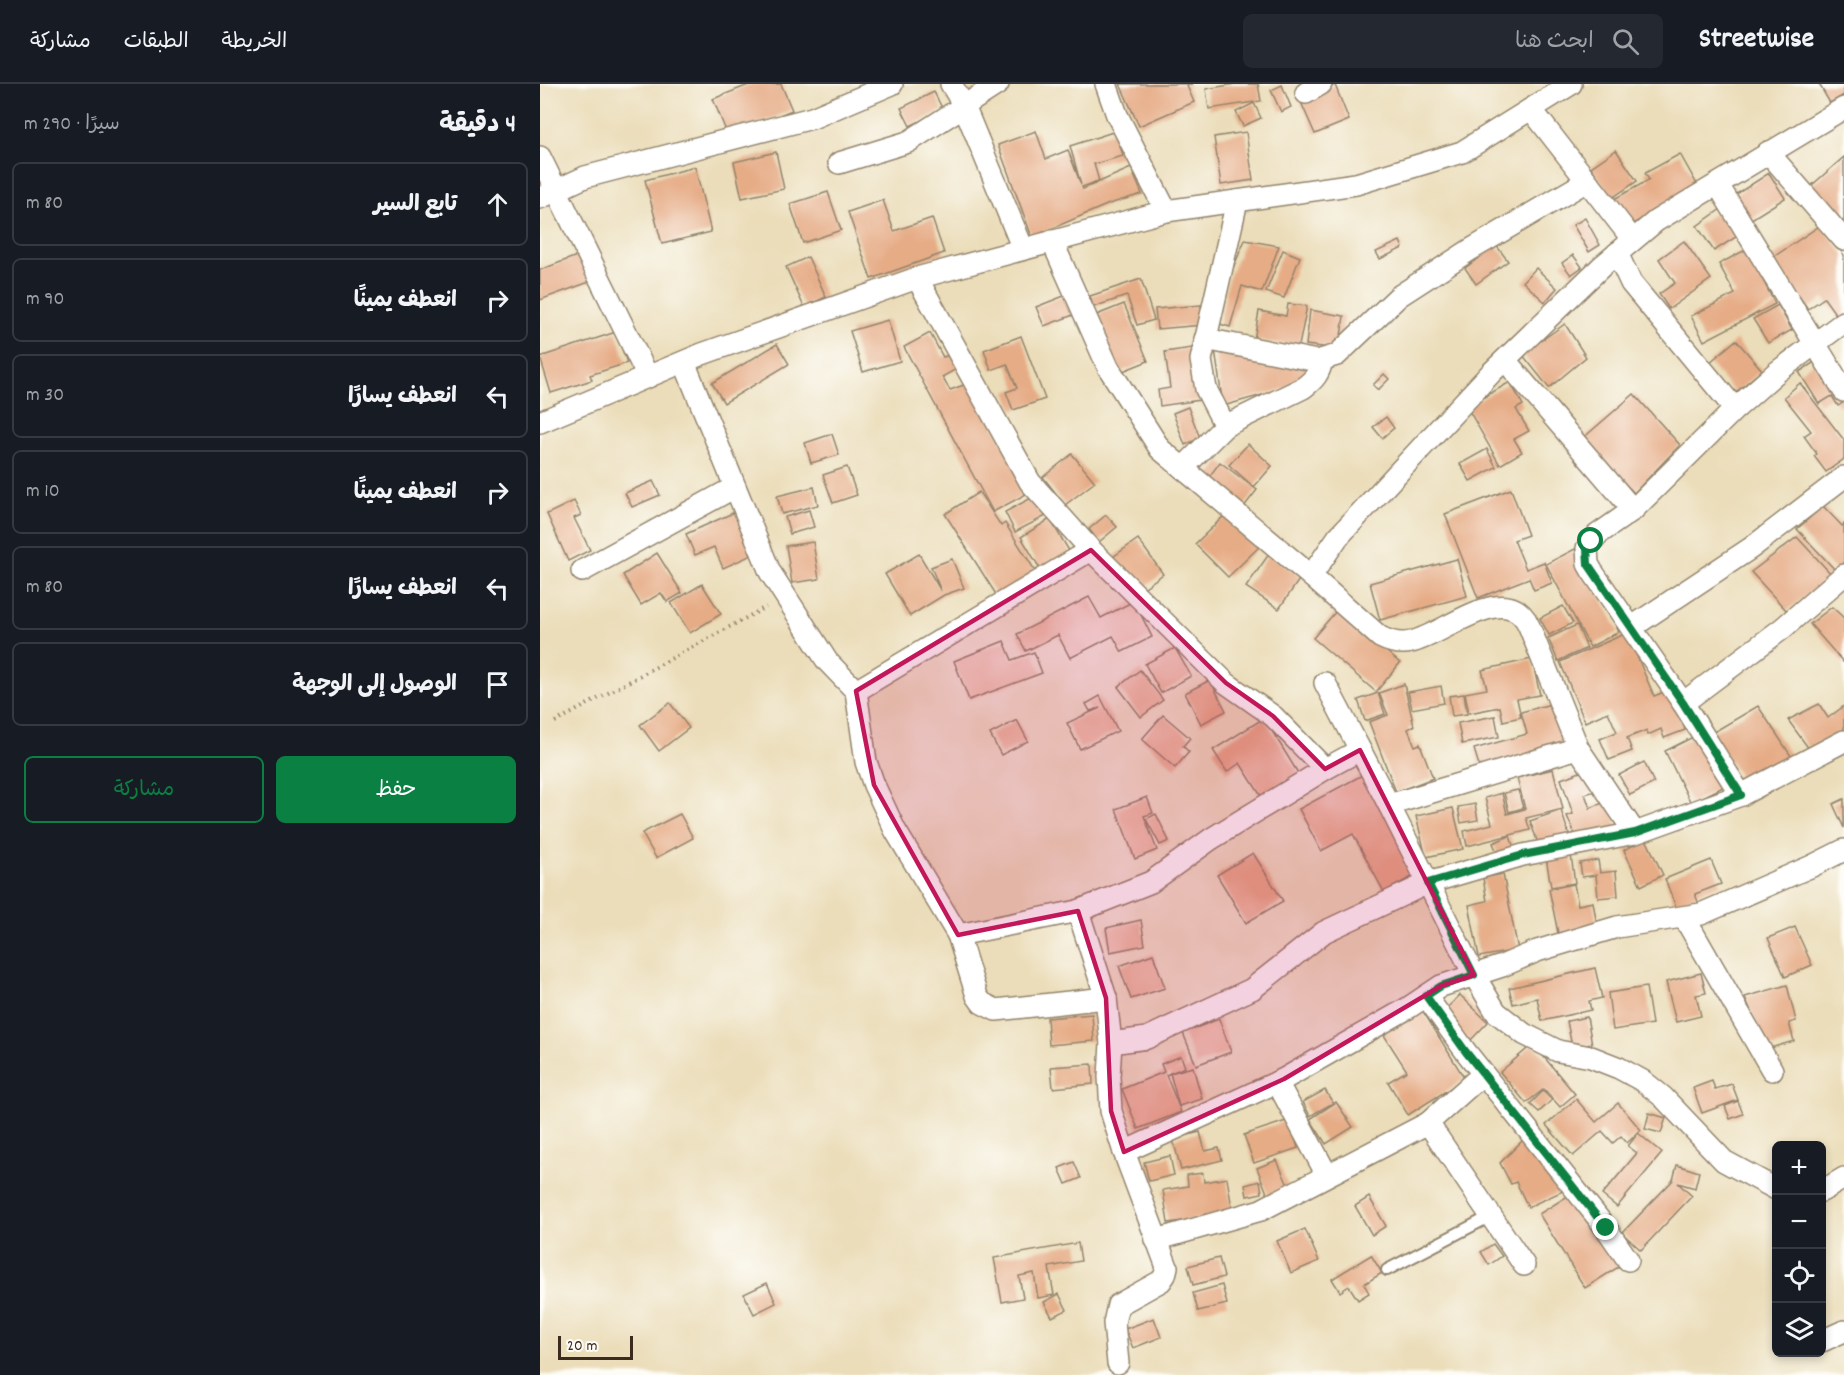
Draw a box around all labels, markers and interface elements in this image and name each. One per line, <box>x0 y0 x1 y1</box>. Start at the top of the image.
search box <box>1243 14 1663 68</box>
text: Streetwise <box>1699 21 1814 61</box>
icon: search <box>1609 25 1642 58</box>
text: ابحث هنا <box>1515 27 1594 58</box>
text: مشاركة <box>30 28 91 58</box>
text: الطبقات <box>124 28 189 58</box>
text: الخريطة <box>222 28 287 58</box>
text: 4 دقيقة <box>439 107 516 144</box>
text: سيرًا · 290 m <box>24 111 120 139</box>
icon: ahead <box>481 188 514 221</box>
text: 80 m <box>26 190 63 218</box>
text: تابع السير <box>374 190 457 221</box>
icon: right <box>481 284 514 317</box>
text: 90 m <box>26 286 64 314</box>
text: انعطف يمينًا <box>354 286 457 317</box>
icon: left <box>481 380 514 413</box>
text: 30 m <box>26 382 64 410</box>
text: انعطف يسارًا <box>348 382 457 413</box>
icon: right <box>481 476 514 509</box>
text: 10 m <box>26 478 60 506</box>
text: انعطف يمينًا <box>354 478 457 509</box>
route start <box>1577 527 1603 553</box>
icon: left <box>481 572 514 605</box>
text: 80 m <box>26 574 63 602</box>
text: انعطف يسارًا <box>348 574 457 605</box>
icon: arrive <box>481 668 514 701</box>
text: الوصول إلى الوجهة <box>292 670 457 701</box>
button: مشاركة <box>24 756 264 823</box>
button: حفظ <box>276 756 516 823</box>
map controls <box>1772 1141 1826 1357</box>
button: + <box>1772 1141 1826 1195</box>
button: − <box>1772 1195 1826 1249</box>
route end <box>1592 1214 1618 1240</box>
button: locate <box>1772 1249 1826 1303</box>
button: layers <box>1772 1303 1826 1357</box>
scale bar <box>558 1333 633 1360</box>
text: 20 m <box>567 1335 597 1358</box>

